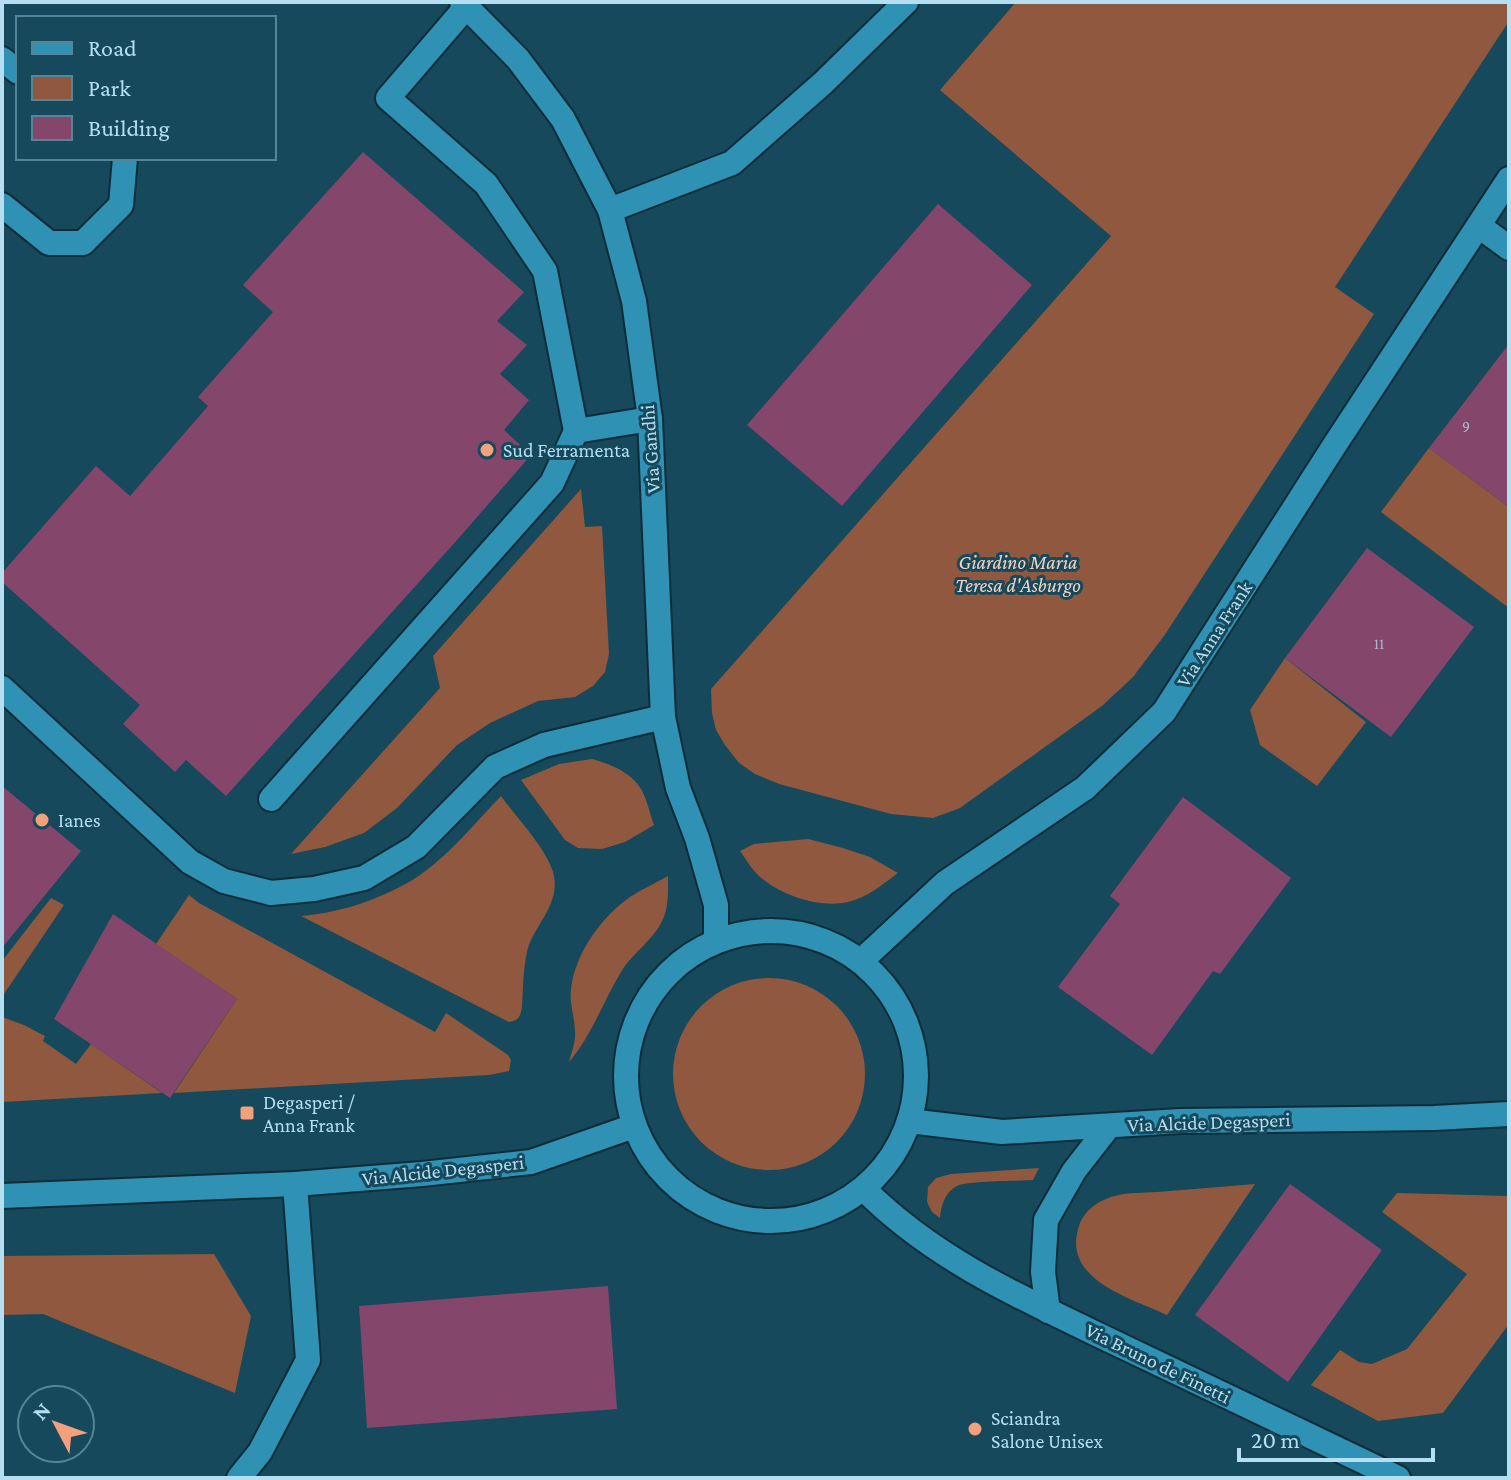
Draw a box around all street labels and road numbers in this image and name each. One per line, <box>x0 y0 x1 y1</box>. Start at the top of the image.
street label: Via Gandhi <box>636 404 664 494</box>
street label: Via Anna Frank <box>1172 577 1256 691</box>
street label: Via Alcide Degasperi <box>1127 1108 1291 1137</box>
street label: Via Alcide Degasperi <box>361 1151 525 1190</box>
street label: Via Bruno de Finetti <box>1082 1318 1234 1408</box>

